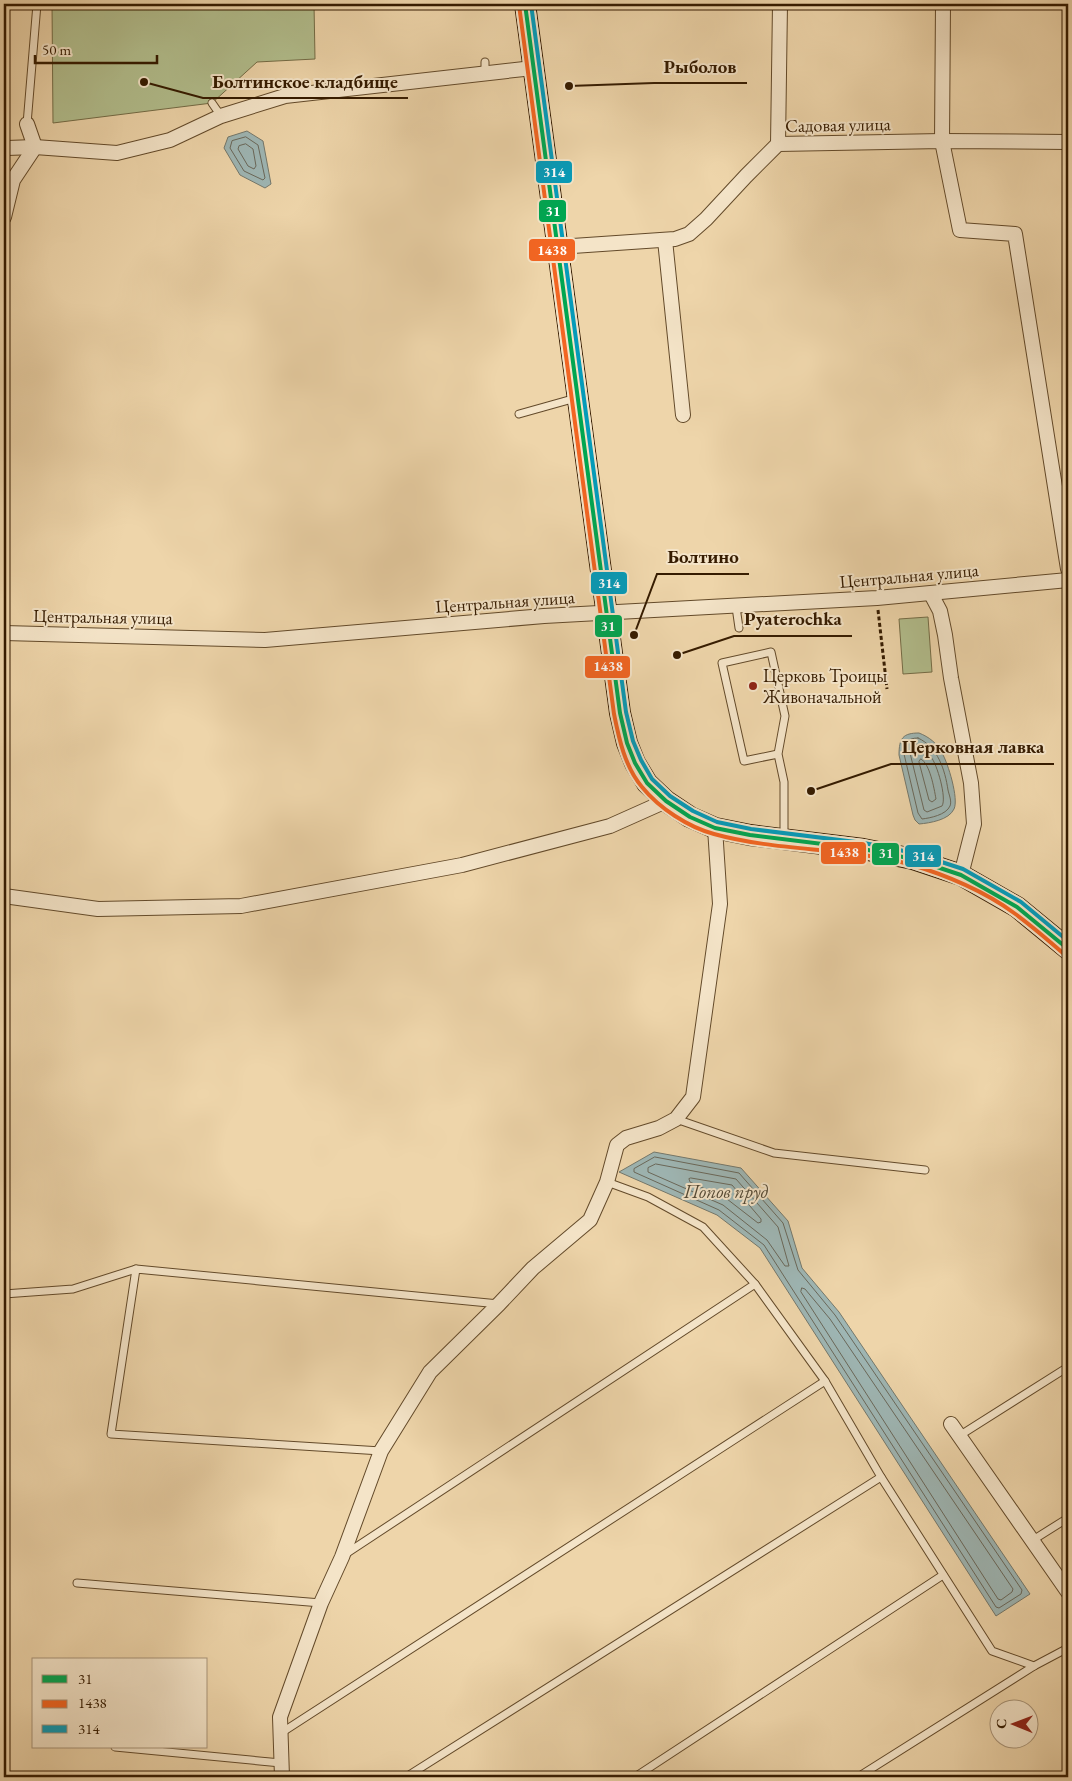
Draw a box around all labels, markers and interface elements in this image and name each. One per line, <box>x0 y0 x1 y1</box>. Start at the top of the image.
scale bar <box>35 32 158 64</box>
text: 50 m <box>42 40 71 59</box>
callout: Рыболов <box>654 49 747 83</box>
text: Рыболов <box>664 54 736 79</box>
callout: Болтинское кладбище <box>203 64 408 98</box>
text: Болтинское кладбище <box>212 69 398 94</box>
street label: Садовая улица <box>785 112 892 137</box>
line badge: 314 <box>535 160 573 184</box>
text: 314 <box>543 163 566 181</box>
line badge: 31 <box>538 199 567 223</box>
text: 31 <box>546 202 560 220</box>
line badge: 1438 <box>528 238 576 262</box>
text: 1438 <box>537 241 567 259</box>
callout: Болтино <box>657 540 749 574</box>
text: Болтино <box>667 544 739 569</box>
street label: Центральная улица <box>838 558 980 593</box>
line badge: 314 <box>590 571 628 595</box>
text: 314 <box>598 574 621 592</box>
street label: Центральная улица <box>434 585 576 618</box>
callout: Pyaterochka <box>734 602 852 636</box>
street label: Центральная улица <box>33 604 174 629</box>
text: Pyaterochka <box>744 606 843 631</box>
line badge: 31 <box>594 614 623 638</box>
text: 31 <box>601 617 615 635</box>
line badge: 1438 <box>584 655 631 679</box>
text: 1438 <box>593 657 623 675</box>
place label: Церковь Троицы Живоначальной <box>762 664 887 708</box>
marker: Церковь Троицы Живоначальной <box>747 680 759 692</box>
callout: Церковная лавка <box>891 730 1054 764</box>
text: Церковная лавка <box>902 734 1045 759</box>
line badge: 1438 <box>820 841 867 865</box>
line badge: 31 <box>871 842 900 866</box>
text: 1438 <box>829 843 859 861</box>
text: 31 <box>879 844 893 862</box>
line badge: 314 <box>904 844 942 868</box>
text: 314 <box>912 847 935 865</box>
water label: Попов пруд <box>683 1179 769 1204</box>
legend <box>32 1658 208 1748</box>
text: 31 <box>78 1669 92 1688</box>
text: 1438 <box>78 1693 107 1712</box>
north arrow <box>990 1698 1040 1748</box>
text: 314 <box>78 1719 100 1738</box>
text: С <box>992 1719 1010 1729</box>

